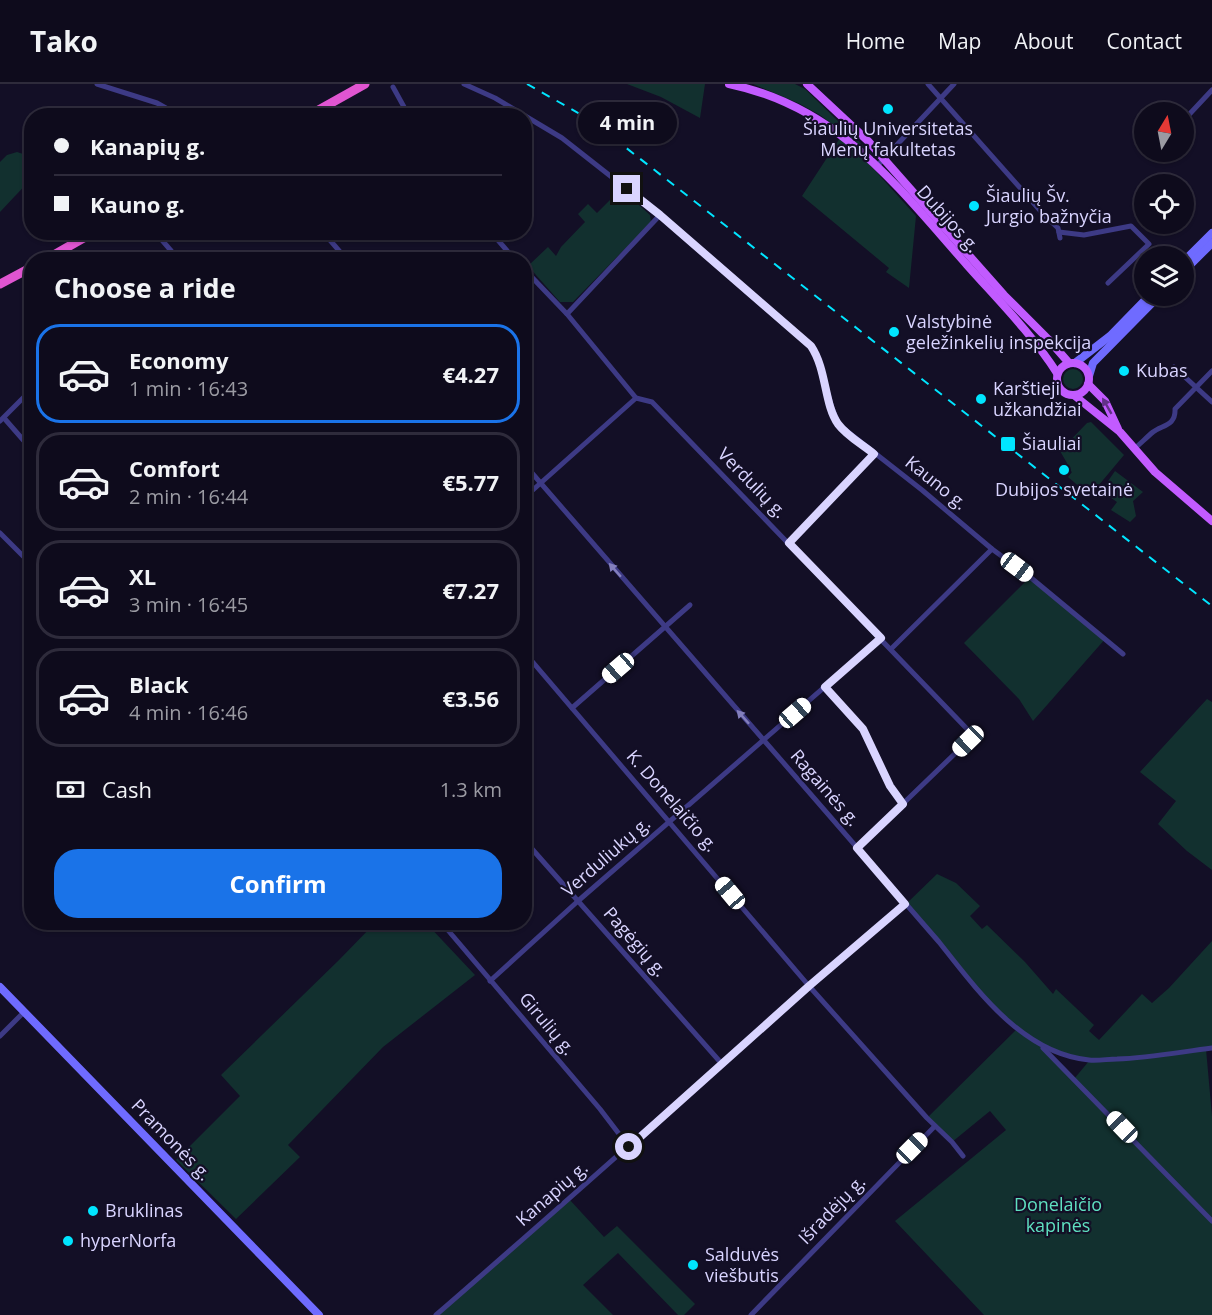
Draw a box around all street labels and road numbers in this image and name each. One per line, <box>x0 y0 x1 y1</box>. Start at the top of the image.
street label: Dubijos g. <box>912 180 985 257</box>
street label: Verdulių g. <box>713 442 792 523</box>
street label: Kauno g. <box>901 450 973 515</box>
street label: K. Donelaičio g. <box>622 744 724 856</box>
street label: Ragainės g. <box>786 744 866 831</box>
street label: Verduliukų g. <box>556 811 655 901</box>
street label: Pagėgių g. <box>599 901 673 981</box>
street label: Girulių g. <box>514 987 581 1060</box>
street label: Pramonės g. <box>127 1093 217 1185</box>
street label: Kanapių g. <box>510 1155 592 1231</box>
street label: Išradėjų g. <box>792 1170 870 1249</box>

